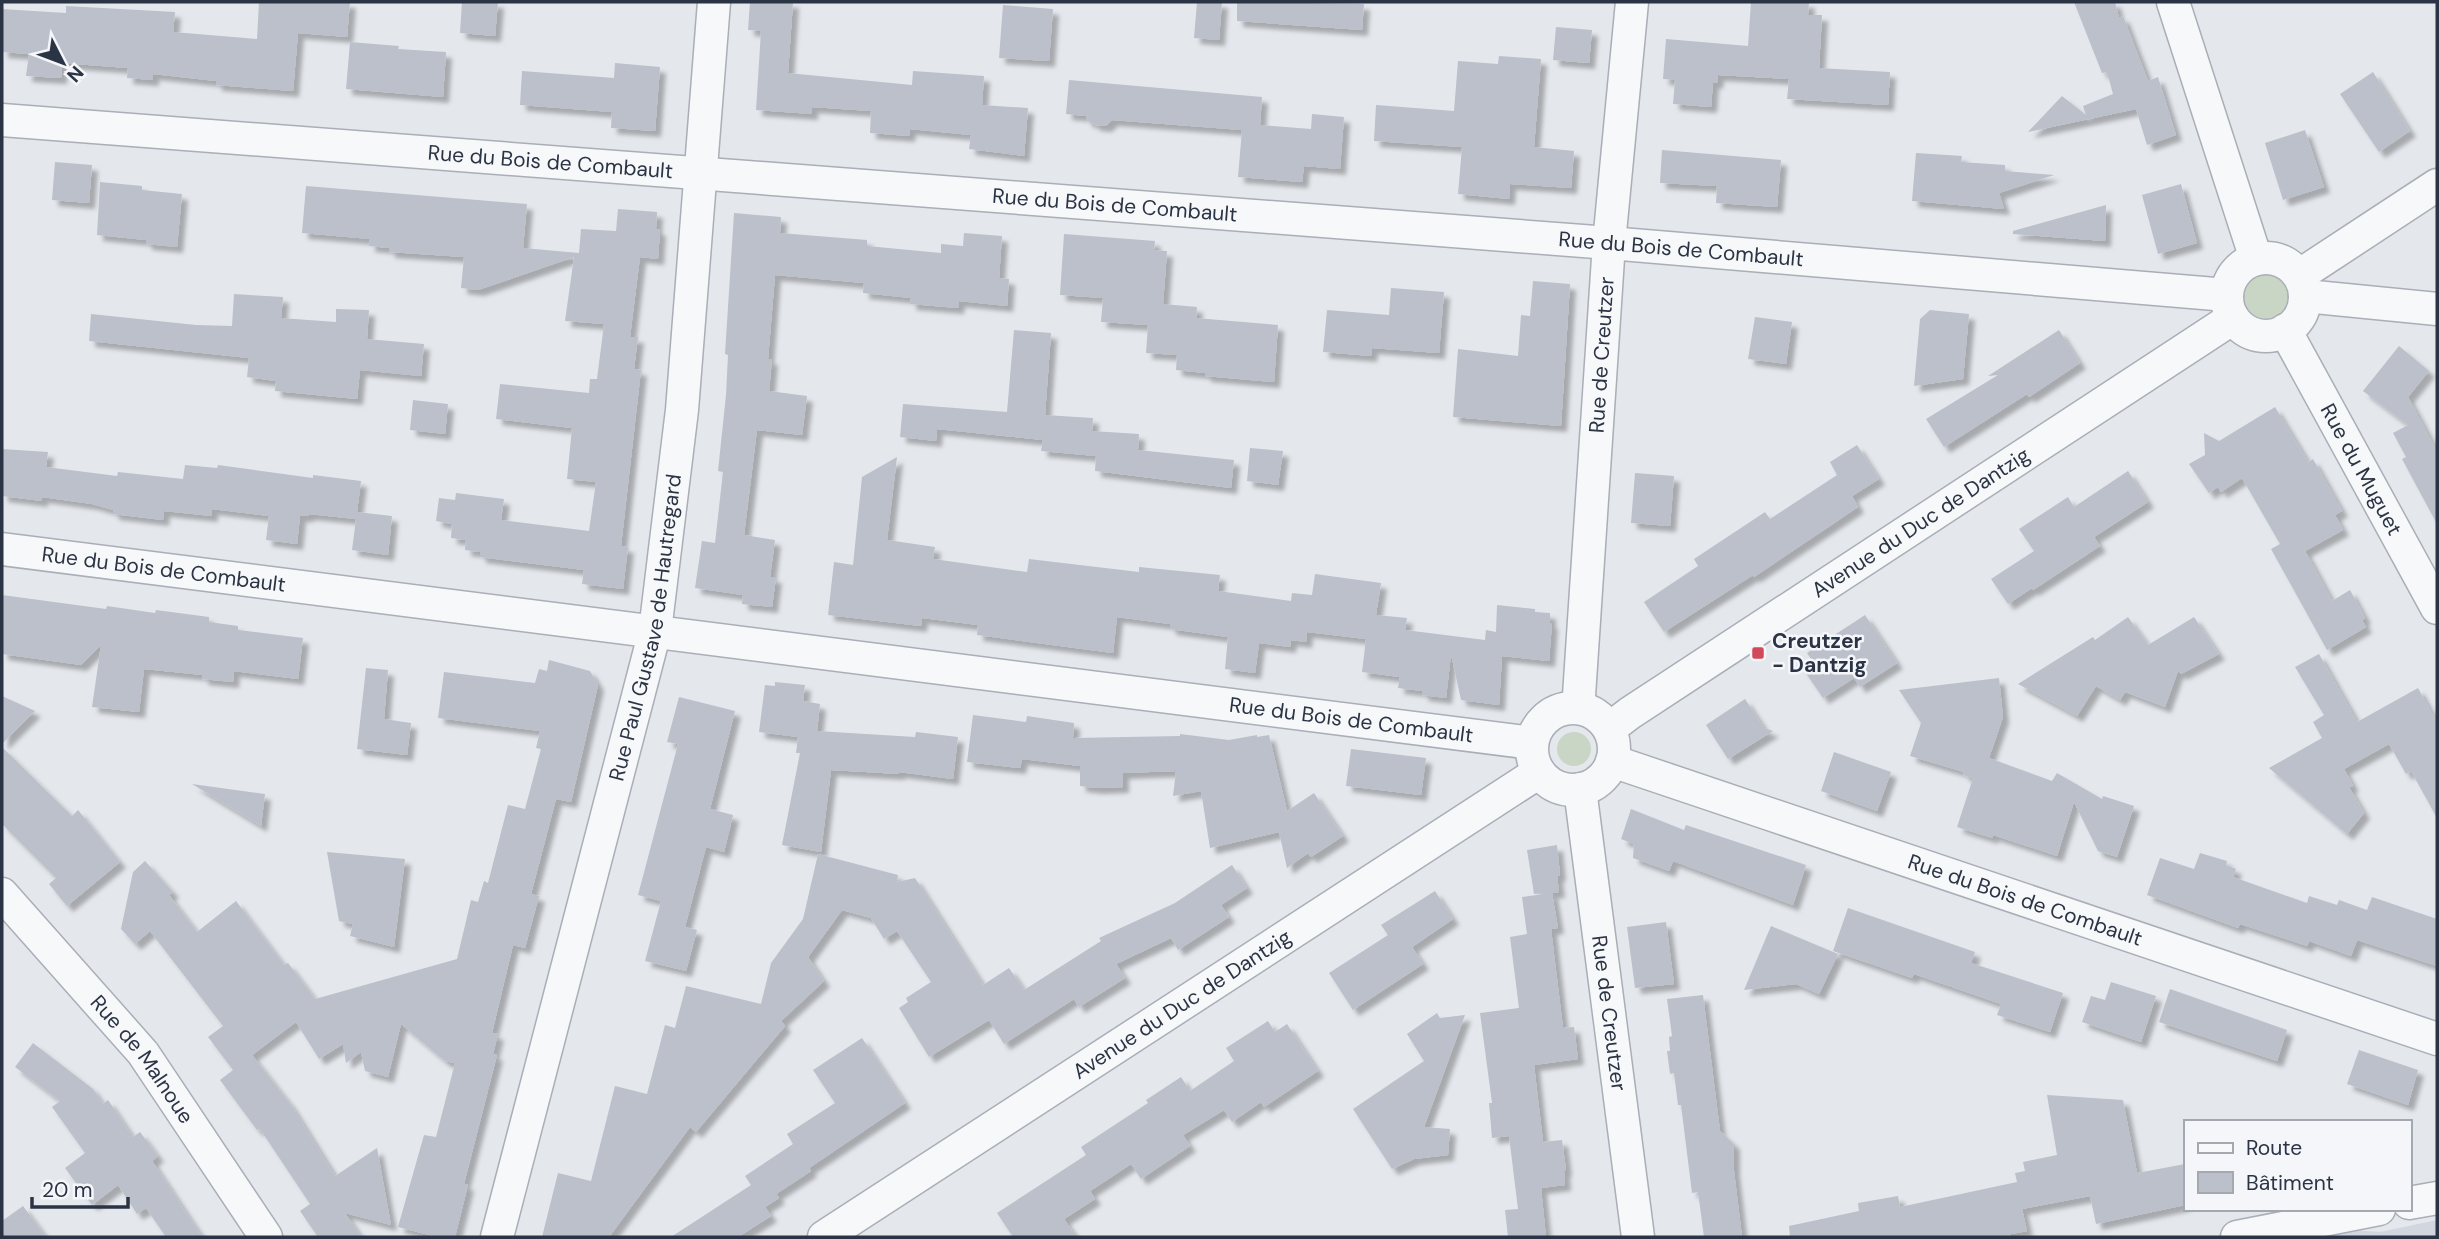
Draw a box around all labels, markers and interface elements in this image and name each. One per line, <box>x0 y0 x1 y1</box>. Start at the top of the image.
north arrow <box>28 28 98 98</box>
text: N <box>61 61 89 88</box>
street label: Rue du Bois de Combault <box>427 139 674 185</box>
street label: Rue du Bois de Combault <box>991 182 1238 229</box>
street label: Rue du Bois de Combault <box>1558 225 1805 273</box>
street label: Rue de Creutzer <box>1582 276 1621 434</box>
street label: Rue du Muguet <box>2314 399 2409 540</box>
street label: Avenue du Duc de Dantzig <box>1806 441 2035 604</box>
street label: Rue Paul Gustave de Hautregard <box>602 472 688 784</box>
street label: Rue du Bois de Combault <box>40 540 287 599</box>
place label: Creutzer - Dantzig <box>1772 627 1867 679</box>
marker: Creutzer - Dantzig <box>1750 645 1766 661</box>
street label: Rue du Bois de Combault <box>1228 691 1475 749</box>
street label: Rue du Bois de Combault <box>1904 848 2146 953</box>
street label: Avenue du Duc de Dantzig <box>1067 923 1297 1086</box>
street label: Rue de Creutzer <box>1585 934 1633 1093</box>
street label: Rue de Malnoue <box>84 989 200 1129</box>
legend <box>2184 1120 2411 1211</box>
text: Route <box>2246 1134 2302 1162</box>
scale bar <box>32 1166 128 1210</box>
text: Bâtiment <box>2246 1169 2334 1197</box>
text: 20 m <box>42 1176 93 1204</box>

